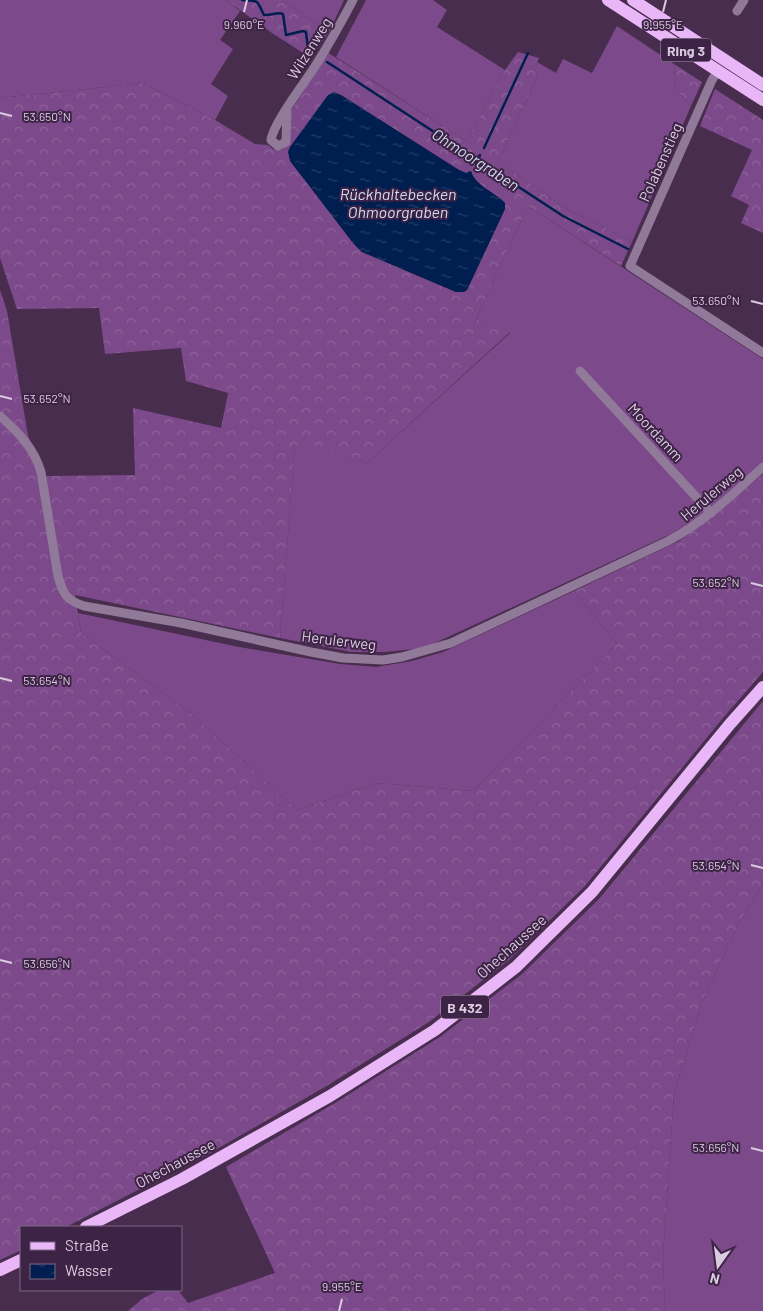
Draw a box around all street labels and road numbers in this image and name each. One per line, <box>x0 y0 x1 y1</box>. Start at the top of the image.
street label: Wilzenweg <box>283 14 335 82</box>
road number: Ring 3 <box>661 38 711 62</box>
street label: Polabenstieg <box>635 120 685 204</box>
street label: Moordamm <box>624 399 688 465</box>
street label: Herulerweg <box>676 462 746 524</box>
street label: Herulerweg <box>301 626 377 654</box>
street label: Ohechaussee <box>473 910 549 982</box>
road number: B 432 <box>441 996 489 1019</box>
street label: Ohechaussee <box>132 1135 218 1191</box>

